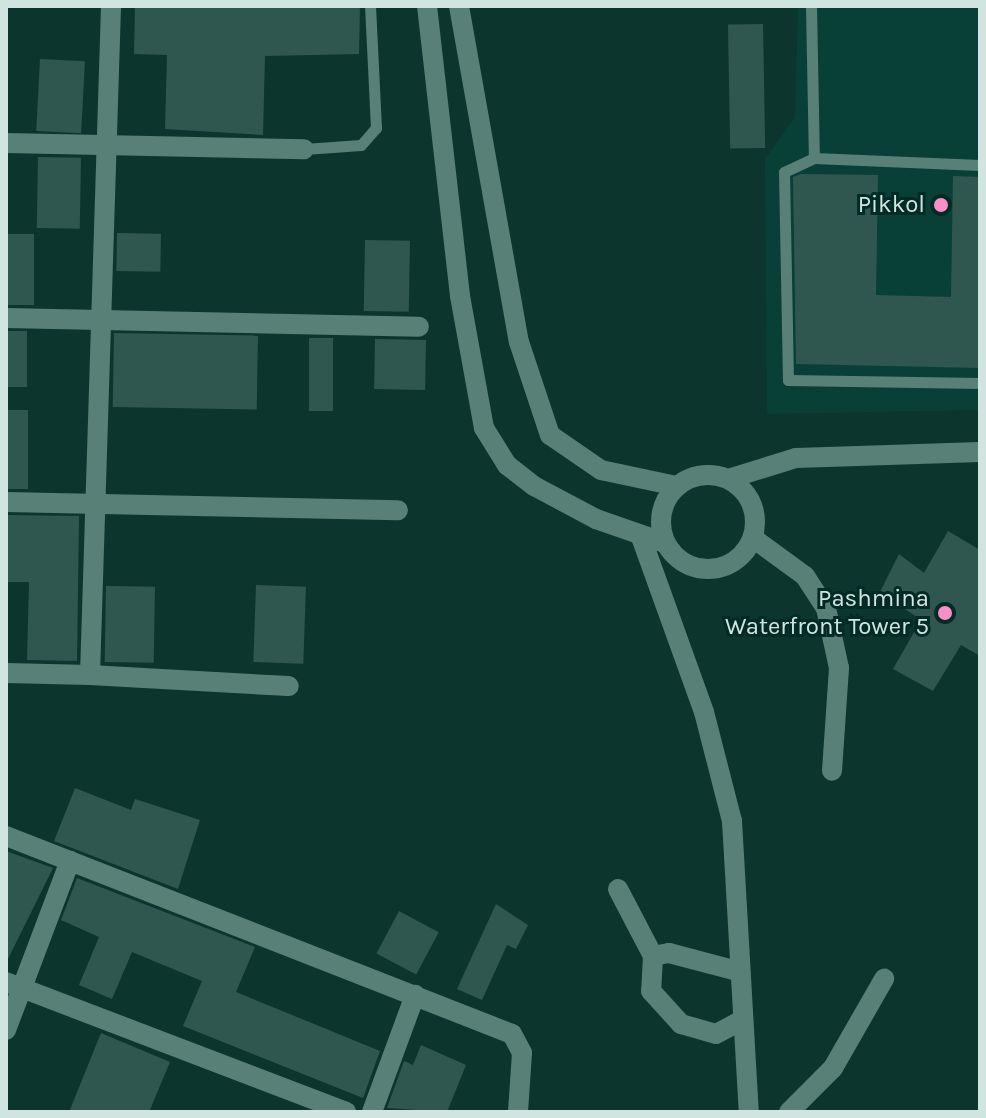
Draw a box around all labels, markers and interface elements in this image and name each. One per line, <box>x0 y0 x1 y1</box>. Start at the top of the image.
place label: Pikkol <box>858 191 925 219</box>
marker: Pikkol <box>932 196 950 214</box>
place label: Pashmina Waterfront Tower 5 <box>725 585 929 641</box>
marker: Pashmina Waterfront Tower 5 <box>936 604 954 622</box>

